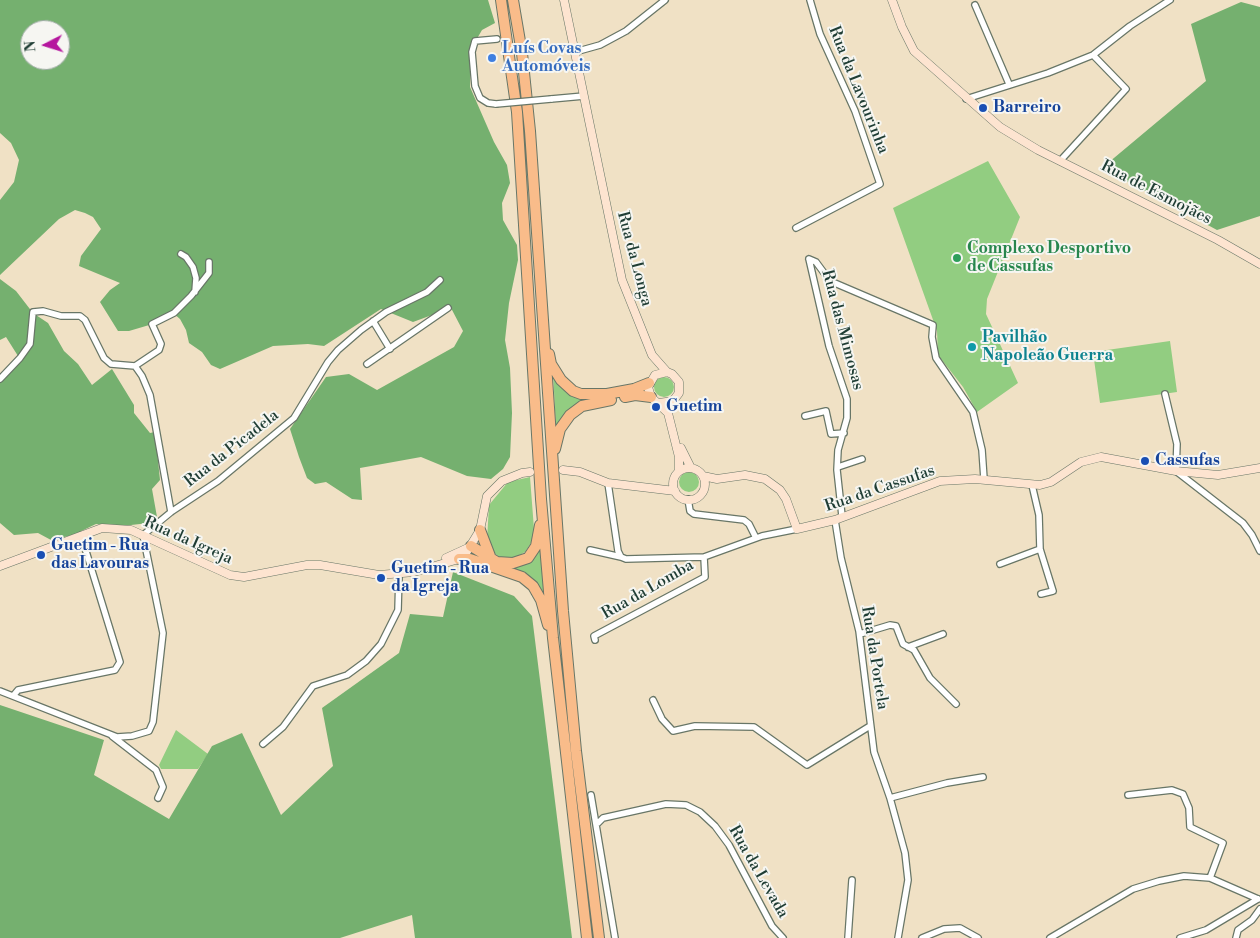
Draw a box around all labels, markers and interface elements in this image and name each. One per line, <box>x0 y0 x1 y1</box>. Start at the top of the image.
north arrow <box>20 20 70 70</box>
street label: Rua da Lavourinha <box>824 23 892 157</box>
place label: Luís Covas Automóveis <box>502 39 590 77</box>
text: N <box>22 40 41 53</box>
marker: Luís Covas Automóveis <box>486 52 498 64</box>
place label: Barreiro <box>993 98 1061 118</box>
marker: Barreiro <box>977 102 989 114</box>
street label: Rua de Esmojães <box>1097 157 1215 229</box>
street label: Rua da Longa <box>612 209 656 309</box>
place label: Complexo Desportivo de Cassufas <box>967 239 1131 277</box>
marker: Complexo Desportivo de Cassufas <box>951 252 963 264</box>
street label: Rua das Mimosas <box>817 268 867 392</box>
place label: Pavilhão Napoleão Guerra <box>982 328 1113 366</box>
marker: Pavilhão Napoleão Guerra <box>966 341 978 353</box>
place label: Guetim <box>666 397 722 417</box>
marker: Guetim <box>650 401 662 413</box>
street label: Rua da Picadela <box>181 406 283 492</box>
place label: Cassufas <box>1155 451 1220 471</box>
marker: Cassufas <box>1139 455 1151 467</box>
street label: Rua da Cassufas <box>822 461 938 517</box>
street label: Rua da Igreja <box>141 513 235 569</box>
place label: Guetim - Rua das Lavouras <box>51 536 149 574</box>
marker: Guetim - Rua das Lavouras <box>35 549 47 561</box>
street label: Rua da Lomba <box>599 556 697 624</box>
place label: Guetim - Rua da Igreja <box>391 559 489 597</box>
marker: Guetim - Rua da Igreja <box>375 572 387 584</box>
street label: Rua da Portela <box>856 605 892 711</box>
street label: Rua da Levada <box>724 822 792 922</box>

